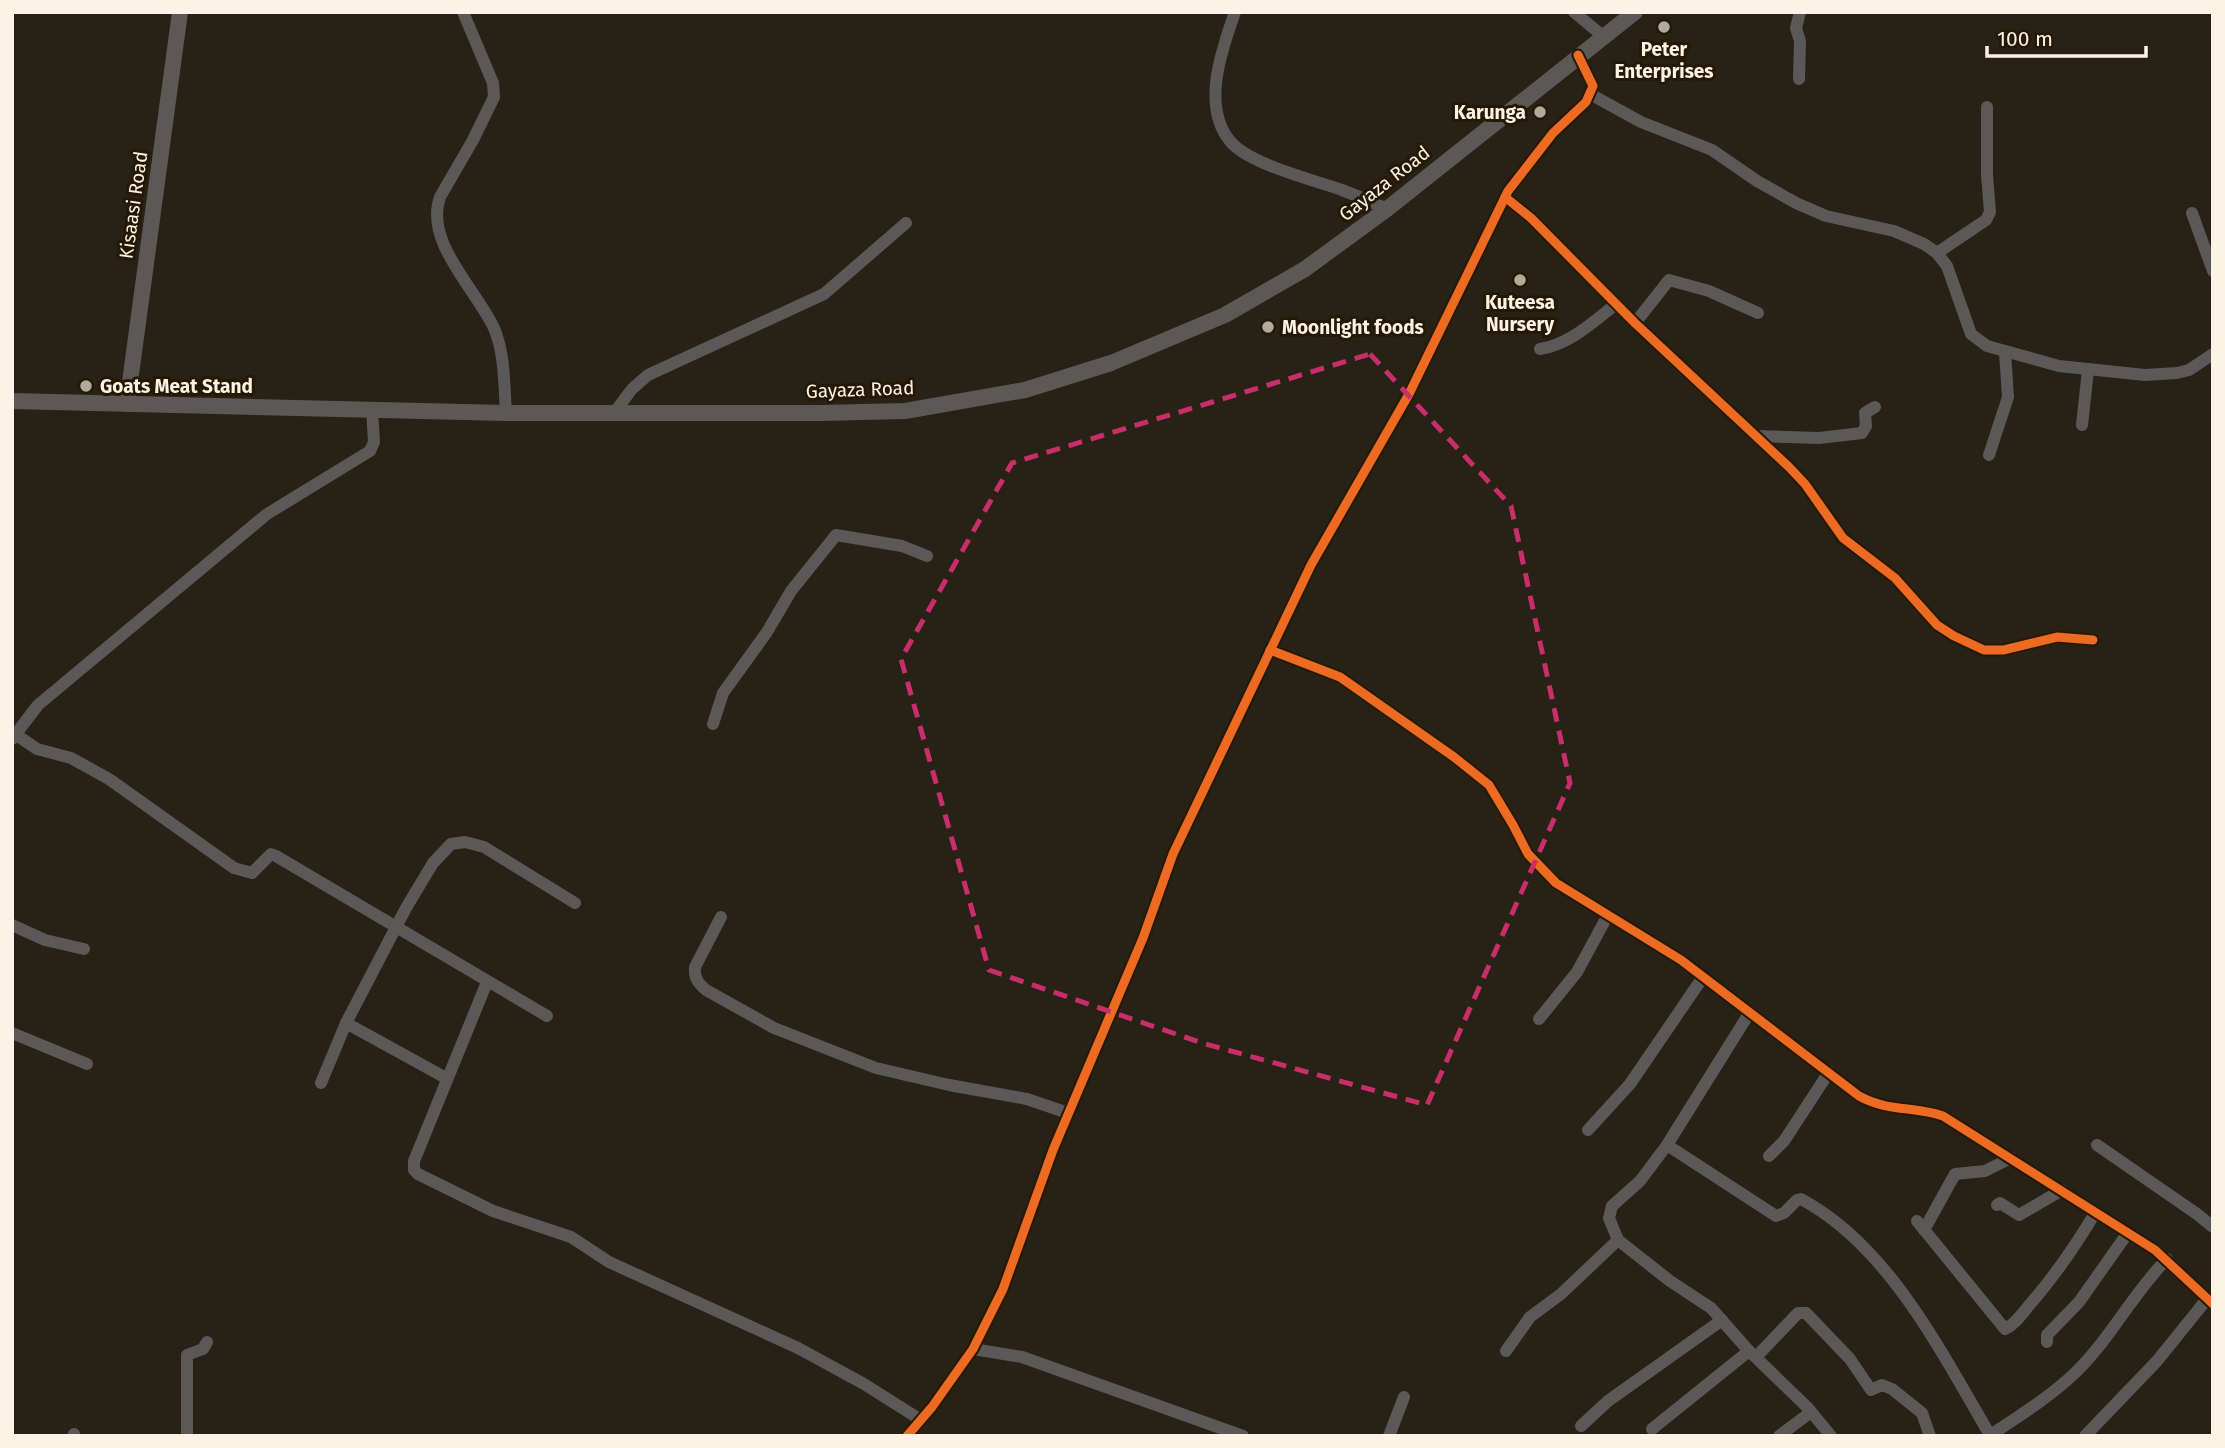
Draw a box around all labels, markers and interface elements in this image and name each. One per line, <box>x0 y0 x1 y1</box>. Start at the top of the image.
scale bar <box>1987 14 2146 58</box>
marker: Peter Enterprises <box>1656 19 1672 35</box>
text: 100 m <box>1997 26 2053 52</box>
place label: Peter Enterprises <box>1614 38 1714 83</box>
place label: Karunga <box>1454 101 1526 124</box>
marker: Karunga <box>1532 104 1548 120</box>
street label: Gayaza Road <box>1334 141 1434 226</box>
street label: Kisaasi Road <box>115 150 152 260</box>
marker: Kuteesa Nursery <box>1512 272 1528 288</box>
place label: Kuteesa Nursery <box>1485 291 1555 336</box>
place label: Moonlight foods <box>1282 316 1424 339</box>
marker: Moonlight foods <box>1260 319 1276 335</box>
place label: Goats Meat Stand <box>100 375 253 398</box>
street label: Gayaza Road <box>805 376 915 403</box>
marker: Goats Meat Stand <box>78 378 94 394</box>

